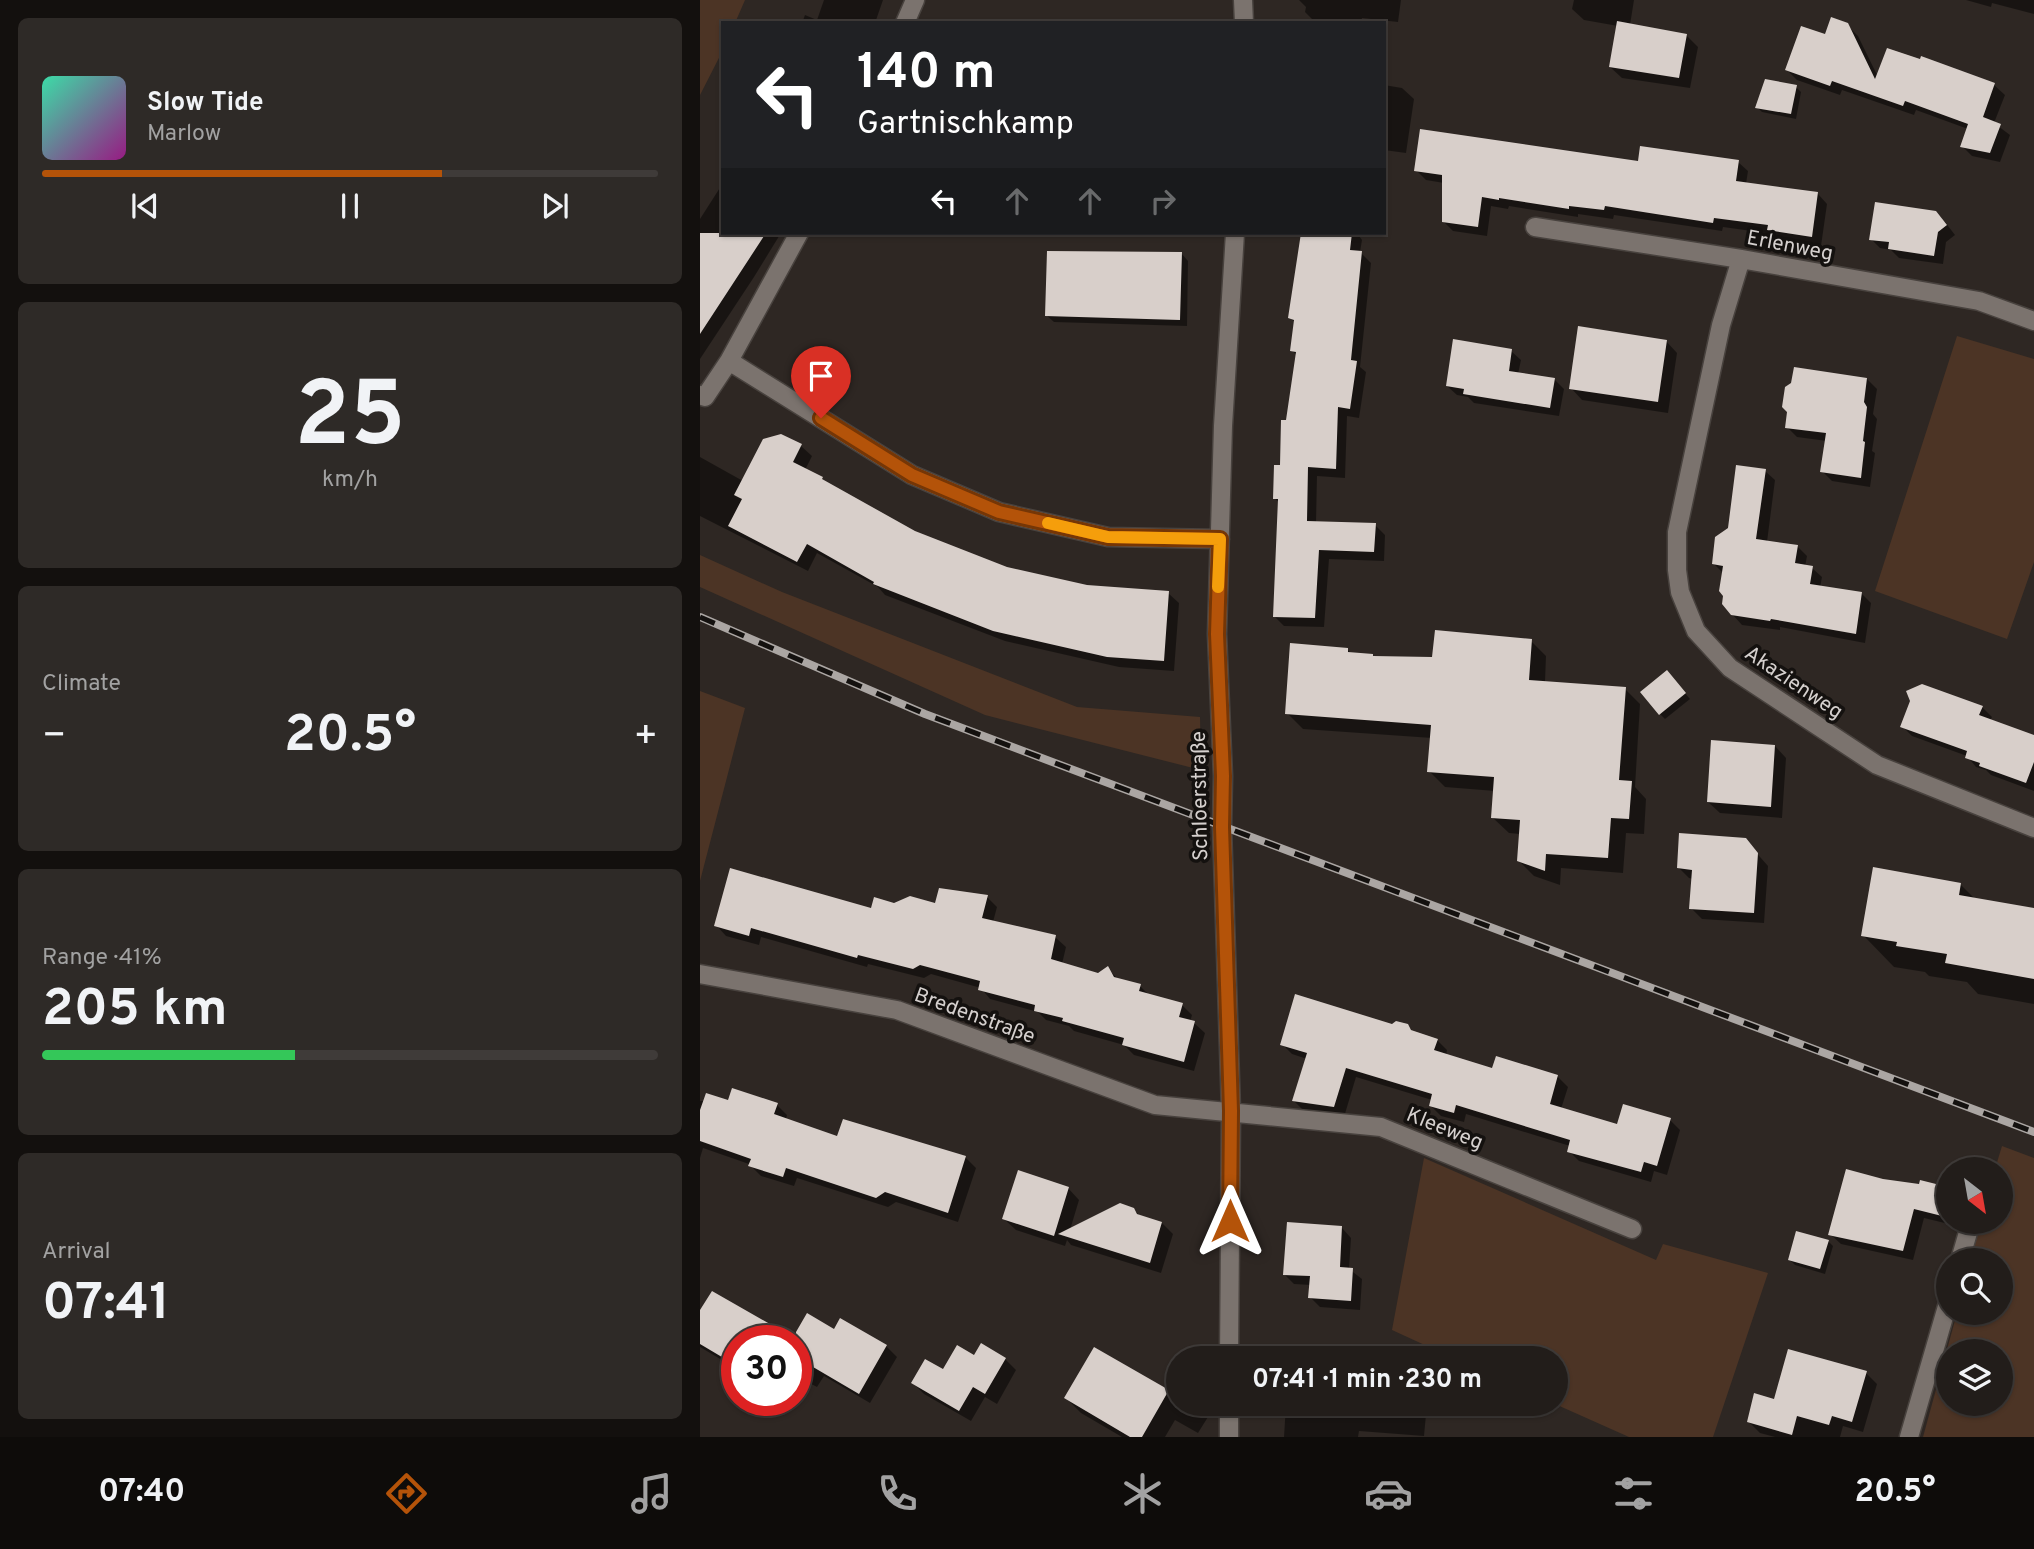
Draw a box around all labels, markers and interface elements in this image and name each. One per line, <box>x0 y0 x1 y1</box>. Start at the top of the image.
text: 140 m <box>857 44 996 106</box>
icon: left <box>742 49 833 140</box>
text: Slow Tide <box>147 87 264 120</box>
text: Gartnischkamp <box>857 105 1074 145</box>
text: Marlow <box>147 120 221 149</box>
icon: left <box>925 182 963 220</box>
icon: ahead <box>998 182 1036 220</box>
icon: ahead <box>1071 182 1109 220</box>
icon: right <box>1144 182 1182 220</box>
icon: previous <box>126 187 164 225</box>
icon: pause <box>331 187 369 225</box>
icon: next <box>536 187 574 225</box>
street label: Erlenweg <box>1744 225 1835 268</box>
pin <box>791 346 851 418</box>
icon: arrive <box>802 357 840 395</box>
text: 25 <box>294 363 406 478</box>
text: km/h <box>322 466 378 495</box>
street label: Akazienweg <box>1739 640 1848 726</box>
text: Climate <box>42 670 121 699</box>
text: 20.5° <box>284 704 416 770</box>
text: − <box>42 713 67 762</box>
text: + <box>633 713 658 762</box>
street label: Schloerstraße <box>1186 731 1215 861</box>
text: Range · 41% <box>42 944 162 973</box>
text: 205 km <box>42 978 227 1044</box>
street label: Bredenstraße <box>910 982 1039 1051</box>
street label: Kleeweg <box>1402 1102 1487 1157</box>
north arrow <box>1936 1157 2012 1234</box>
map controls <box>1936 1157 2013 1416</box>
position arrow <box>1193 1184 1267 1258</box>
text: Arrival <box>42 1238 111 1267</box>
button: search <box>1936 1248 2013 1325</box>
text: 07:41 <box>42 1272 170 1338</box>
speed limit sign: 30 <box>721 1325 812 1416</box>
button: layers <box>1936 1339 2013 1416</box>
text: 07:41 · 1 min · 230 m <box>1252 1364 1482 1397</box>
icon: directions <box>382 1469 431 1518</box>
icon: music <box>627 1469 676 1518</box>
icon: phone <box>873 1469 922 1518</box>
icon: climate <box>1118 1469 1167 1518</box>
icon: car <box>1364 1469 1413 1518</box>
icon: filters <box>1609 1469 1658 1518</box>
text: 07:40 <box>98 1473 185 1513</box>
text: 20.5° <box>1854 1473 1936 1513</box>

